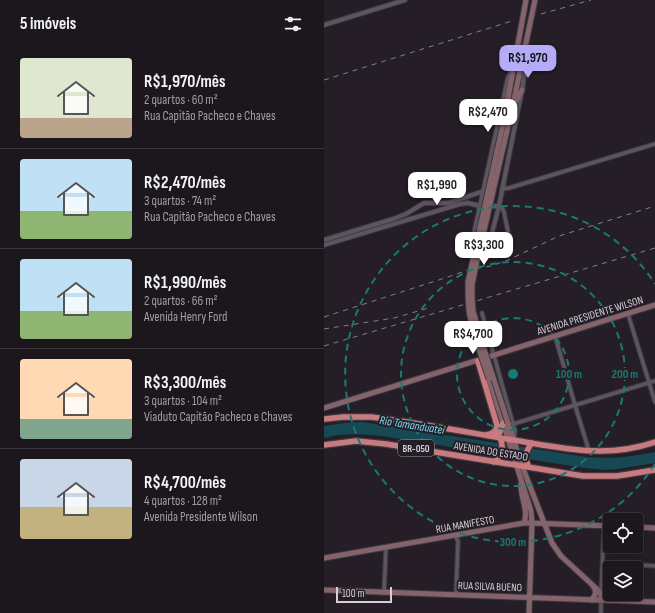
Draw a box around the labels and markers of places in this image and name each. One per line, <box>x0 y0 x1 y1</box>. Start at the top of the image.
pin: R$1,970 <box>491 45 565 79</box>
pin: R$2,470 <box>451 99 525 133</box>
pin: R$1,990 <box>400 172 474 206</box>
pin: R$3,300 <box>447 232 521 266</box>
pin: R$4,700 <box>436 321 510 355</box>
centre of rings <box>506 367 520 381</box>

